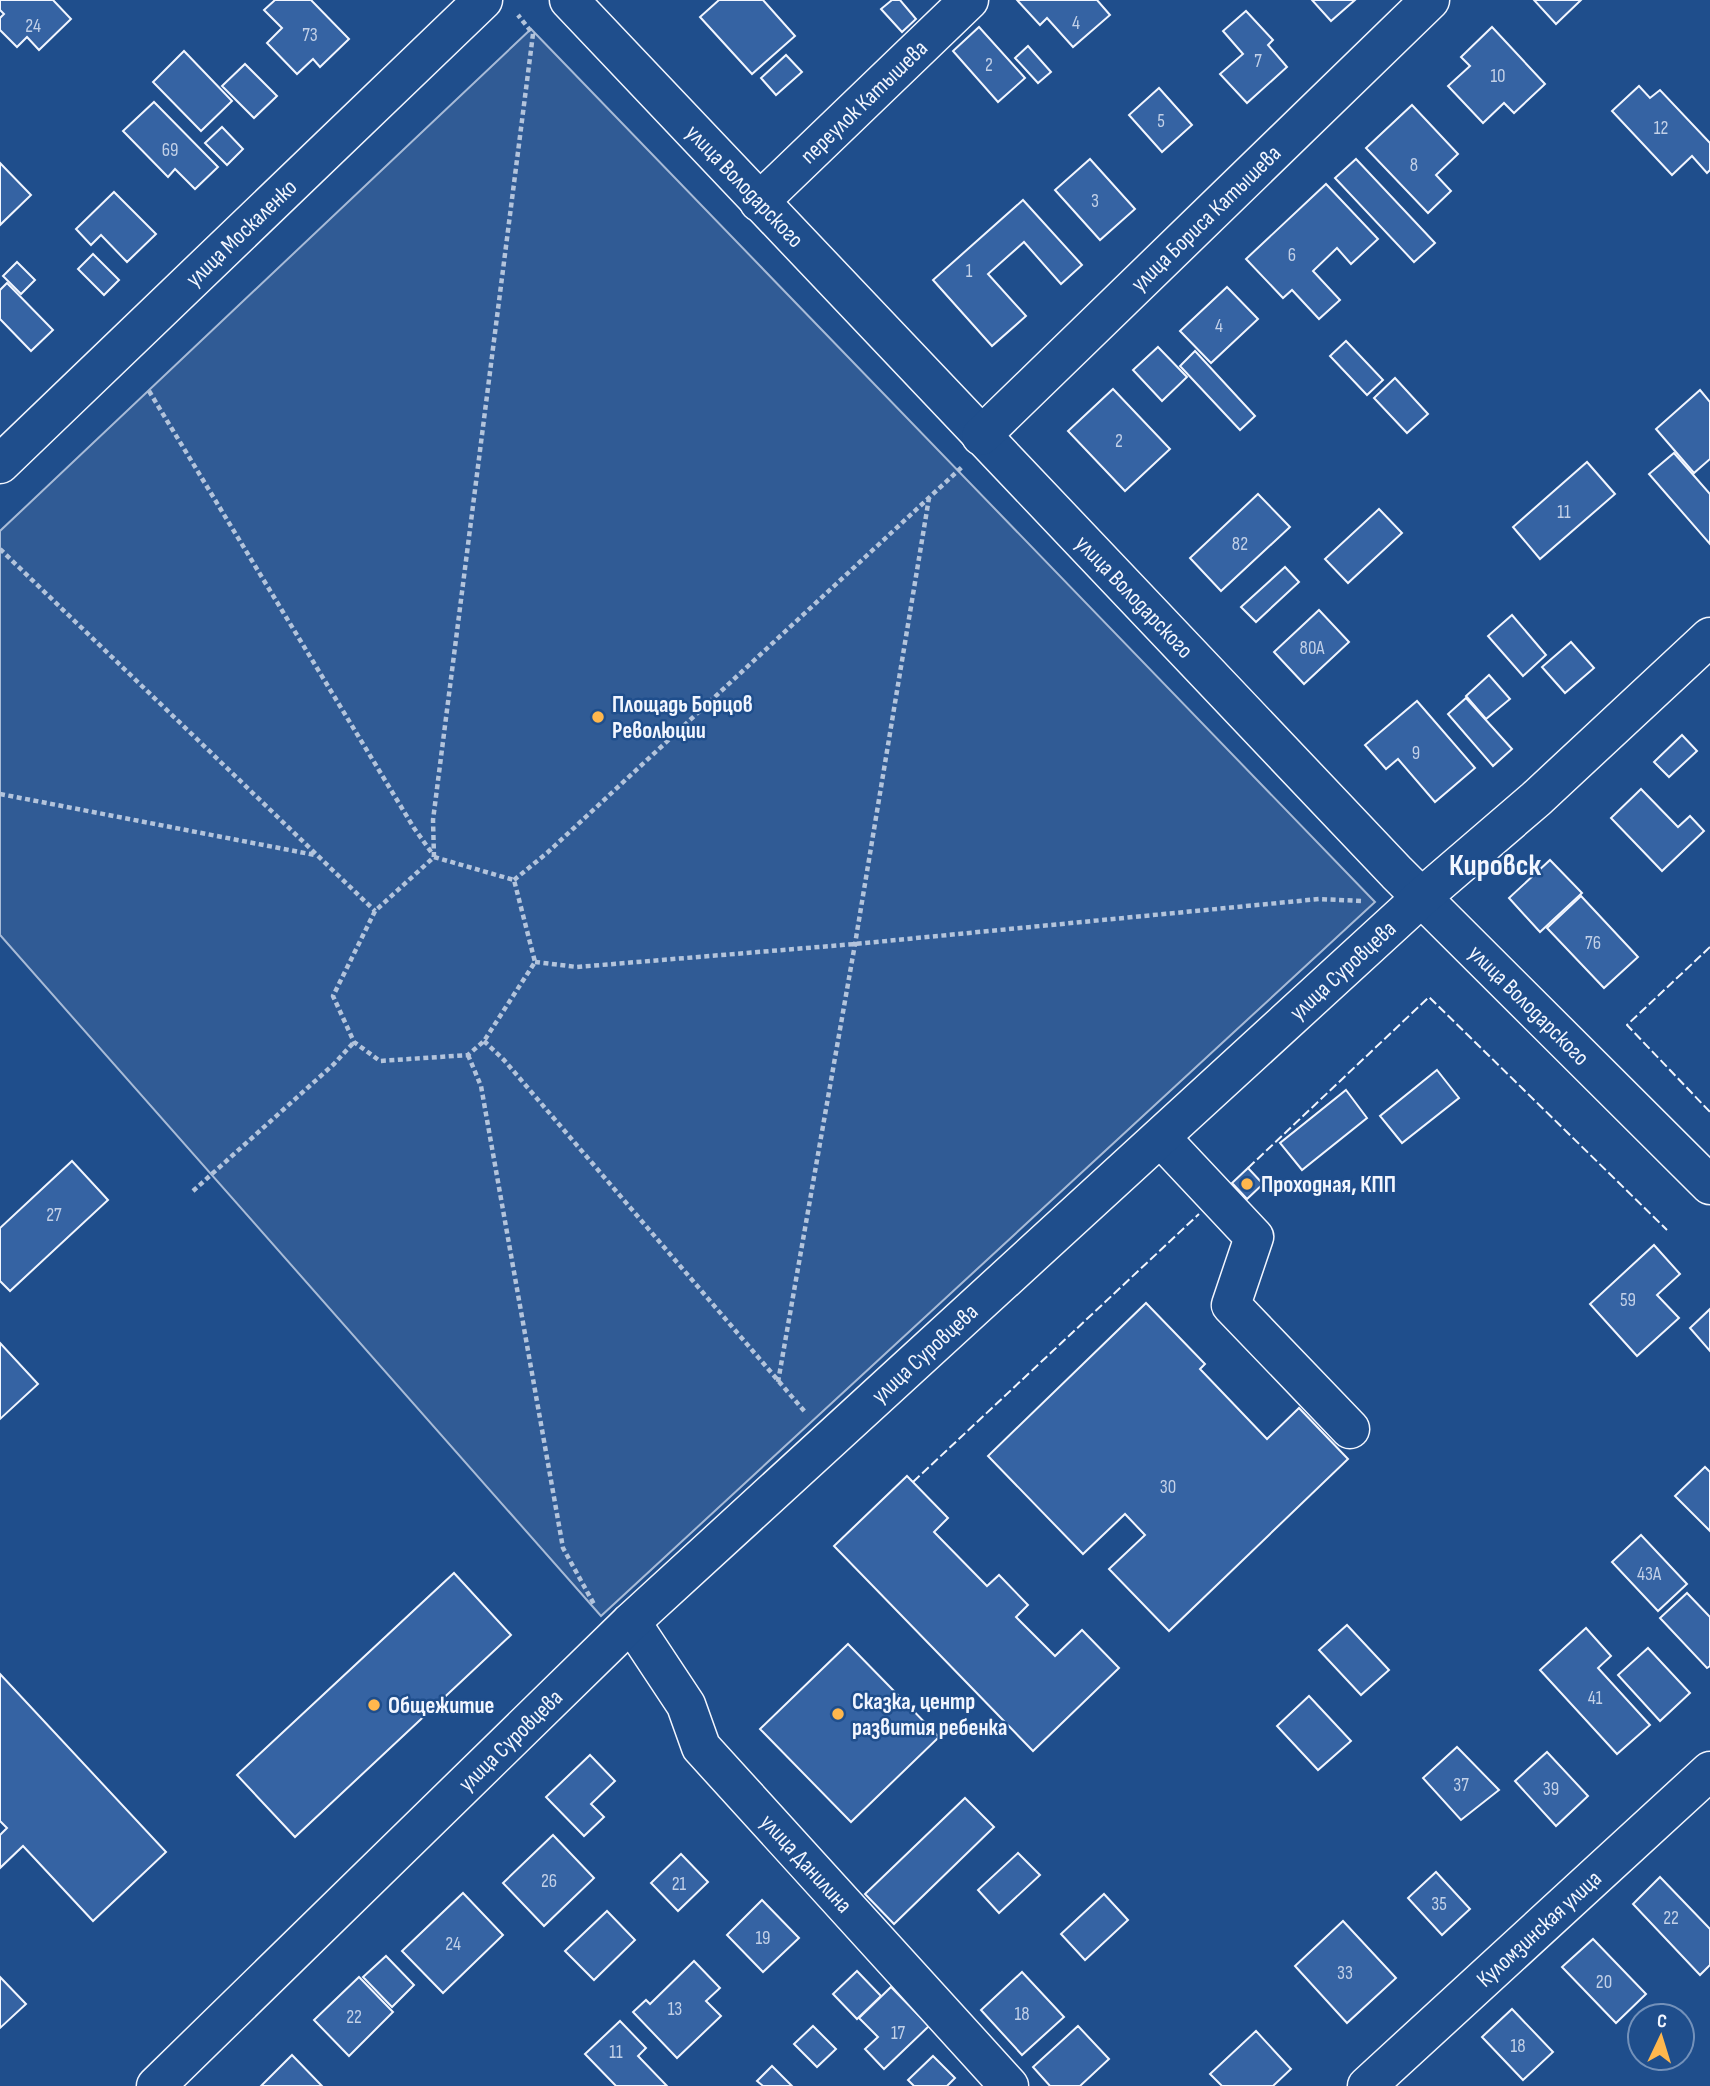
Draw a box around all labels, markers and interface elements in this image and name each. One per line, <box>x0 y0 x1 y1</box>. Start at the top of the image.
house number: 4 <box>1072 12 1080 35</box>
house number: 24 <box>25 15 41 38</box>
house number: 73 <box>302 24 318 47</box>
street label: переулок Катышева <box>795 35 934 170</box>
house number: 7 <box>1254 50 1262 73</box>
house number: 2 <box>985 54 993 77</box>
house number: 10 <box>1490 65 1506 88</box>
house number: 5 <box>1157 110 1165 133</box>
house number: 12 <box>1654 117 1668 140</box>
street label: улица Володарского <box>680 119 809 254</box>
house number: 69 <box>162 139 178 162</box>
street label: улица Бориса Катышева <box>1125 140 1287 298</box>
house number: 8 <box>1410 154 1418 177</box>
street label: улица Москаленко <box>180 174 303 293</box>
house number: 3 <box>1091 190 1099 213</box>
house number: 6 <box>1288 244 1296 267</box>
house number: 1 <box>966 260 973 283</box>
house number: 4 <box>1215 315 1223 338</box>
house number: 2 <box>1115 430 1123 453</box>
house number: 11 <box>1557 501 1571 524</box>
street label: улица Володарского <box>1069 530 1199 664</box>
house number: 82 <box>1232 533 1248 556</box>
house number: 80А <box>1300 637 1325 660</box>
place label: Площадь Борцов Революции <box>612 691 753 745</box>
marker: Площадь Борцов Революции <box>590 709 606 725</box>
house number: 9 <box>1412 742 1420 765</box>
district label: Кировск <box>1449 848 1541 884</box>
street label: улица Суровцева <box>1284 915 1402 1026</box>
house number: 76 <box>1585 932 1601 955</box>
street label: улица Володарского <box>1462 939 1595 1072</box>
place label: Проходная, КПП <box>1261 1171 1396 1199</box>
marker: Проходная, КПП <box>1239 1176 1255 1192</box>
house number: 27 <box>46 1204 62 1227</box>
house number: 59 <box>1620 1289 1636 1312</box>
street label: улица Суровцева <box>866 1298 984 1410</box>
house number: 30 <box>1160 1476 1176 1499</box>
house number: 43А <box>1637 1563 1662 1586</box>
street label: улица Суровцева <box>453 1684 569 1798</box>
house number: 41 <box>1588 1687 1603 1710</box>
place label: Сказка, центр развития ребенка <box>852 1688 1007 1742</box>
place label: Общежитие <box>388 1692 494 1720</box>
marker: Общежитие <box>366 1697 382 1713</box>
marker: Сказка, центр развития ребенка <box>830 1706 846 1722</box>
house number: 37 <box>1453 1774 1469 1797</box>
house number: 39 <box>1543 1778 1559 1801</box>
street label: улица Данилина <box>754 1809 858 1919</box>
street label: Куломзинская улица <box>1471 1865 1607 1993</box>
house number: 26 <box>541 1870 557 1893</box>
house number: 21 <box>672 1873 687 1896</box>
house number: 35 <box>1431 1893 1447 1916</box>
house number: 22 <box>1663 1907 1679 1930</box>
house number: 19 <box>755 1927 771 1950</box>
house number: 24 <box>445 1933 461 1956</box>
house number: 33 <box>1337 1962 1353 1985</box>
house number: 20 <box>1596 1971 1612 1994</box>
house number: 13 <box>668 1998 682 2021</box>
north arrow <box>1626 2002 1696 2072</box>
house number: 18 <box>1015 2003 1029 2026</box>
house number: 22 <box>346 2006 362 2029</box>
text: С <box>1656 2010 1668 2033</box>
house number: 17 <box>891 2022 906 2045</box>
house number: 18 <box>1511 2035 1525 2058</box>
house number: 11 <box>609 2041 623 2064</box>

